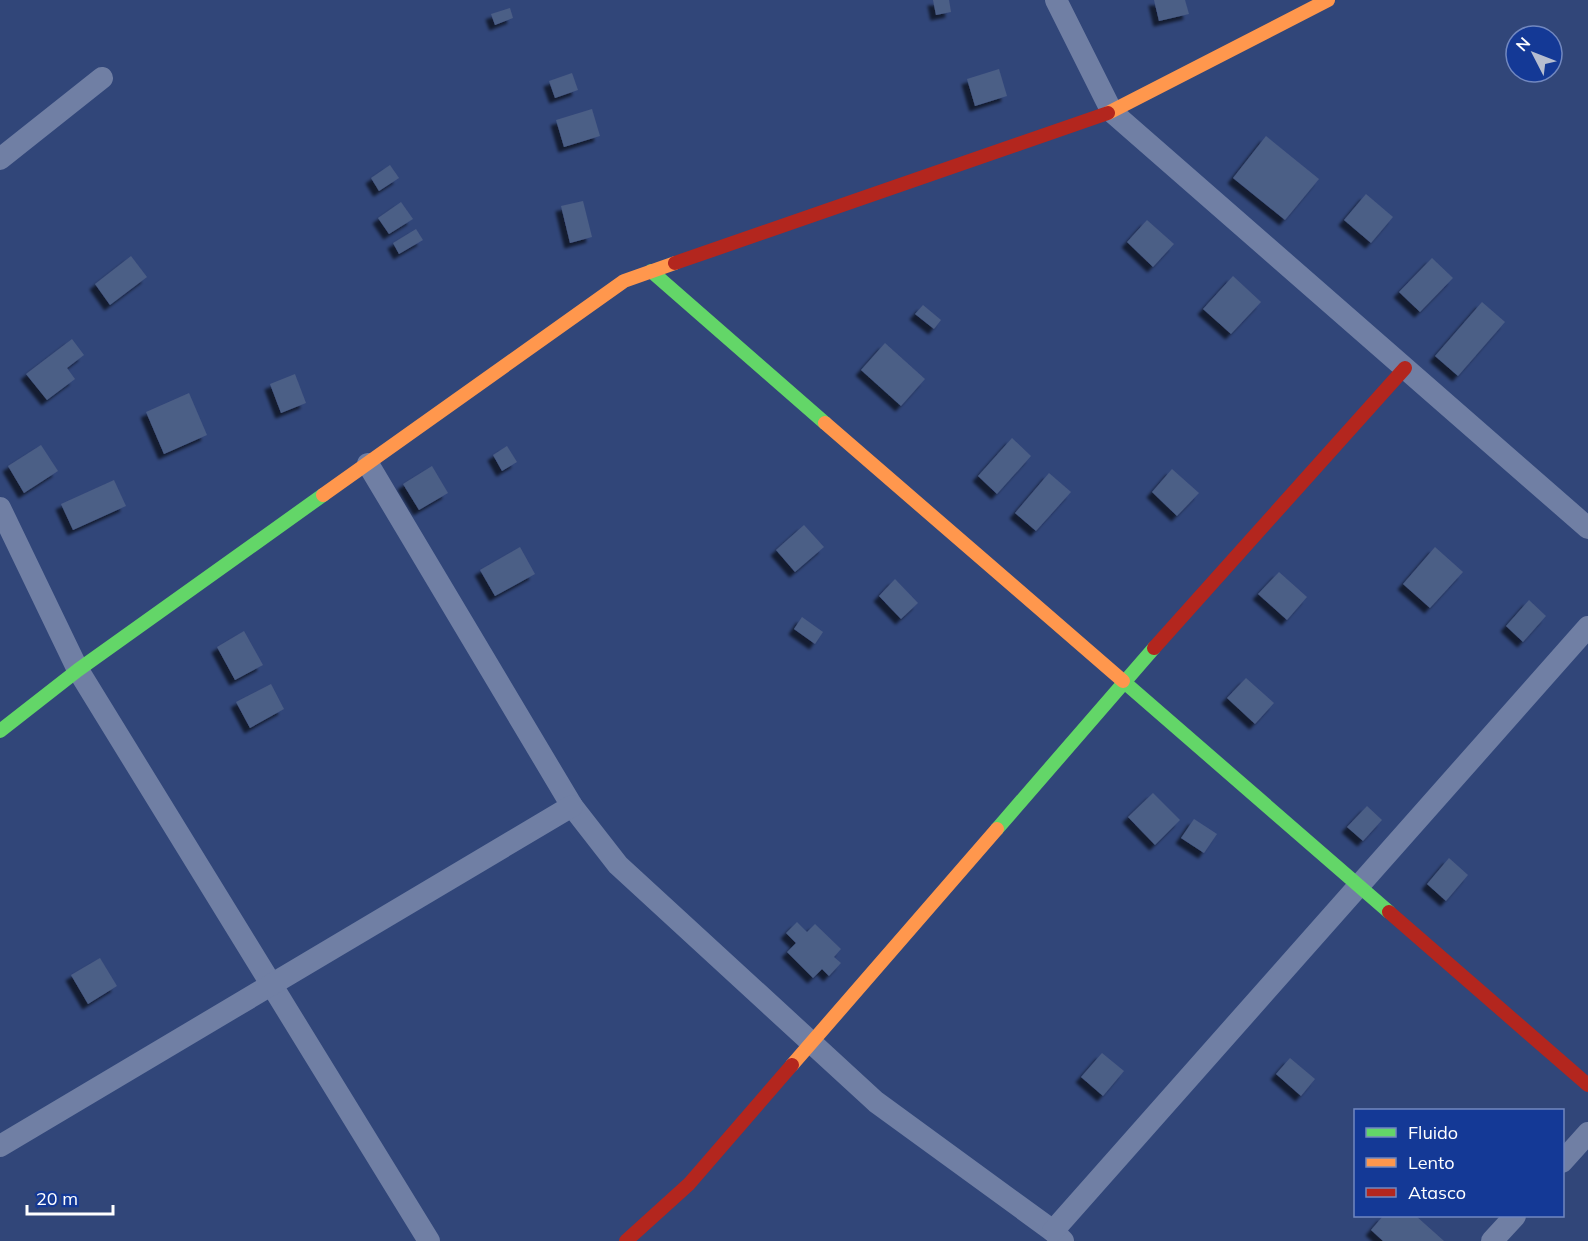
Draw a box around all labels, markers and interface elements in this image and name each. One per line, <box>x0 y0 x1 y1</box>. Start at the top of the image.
north arrow <box>1504 24 1564 84</box>
text: N <box>1511 33 1534 55</box>
legend <box>1354 1109 1564 1217</box>
text: Fluido <box>1408 1121 1458 1144</box>
text: Lento <box>1408 1151 1455 1174</box>
scale bar <box>27 1178 112 1216</box>
text: Atasco <box>1408 1181 1466 1204</box>
text: 20 m <box>36 1187 78 1210</box>

